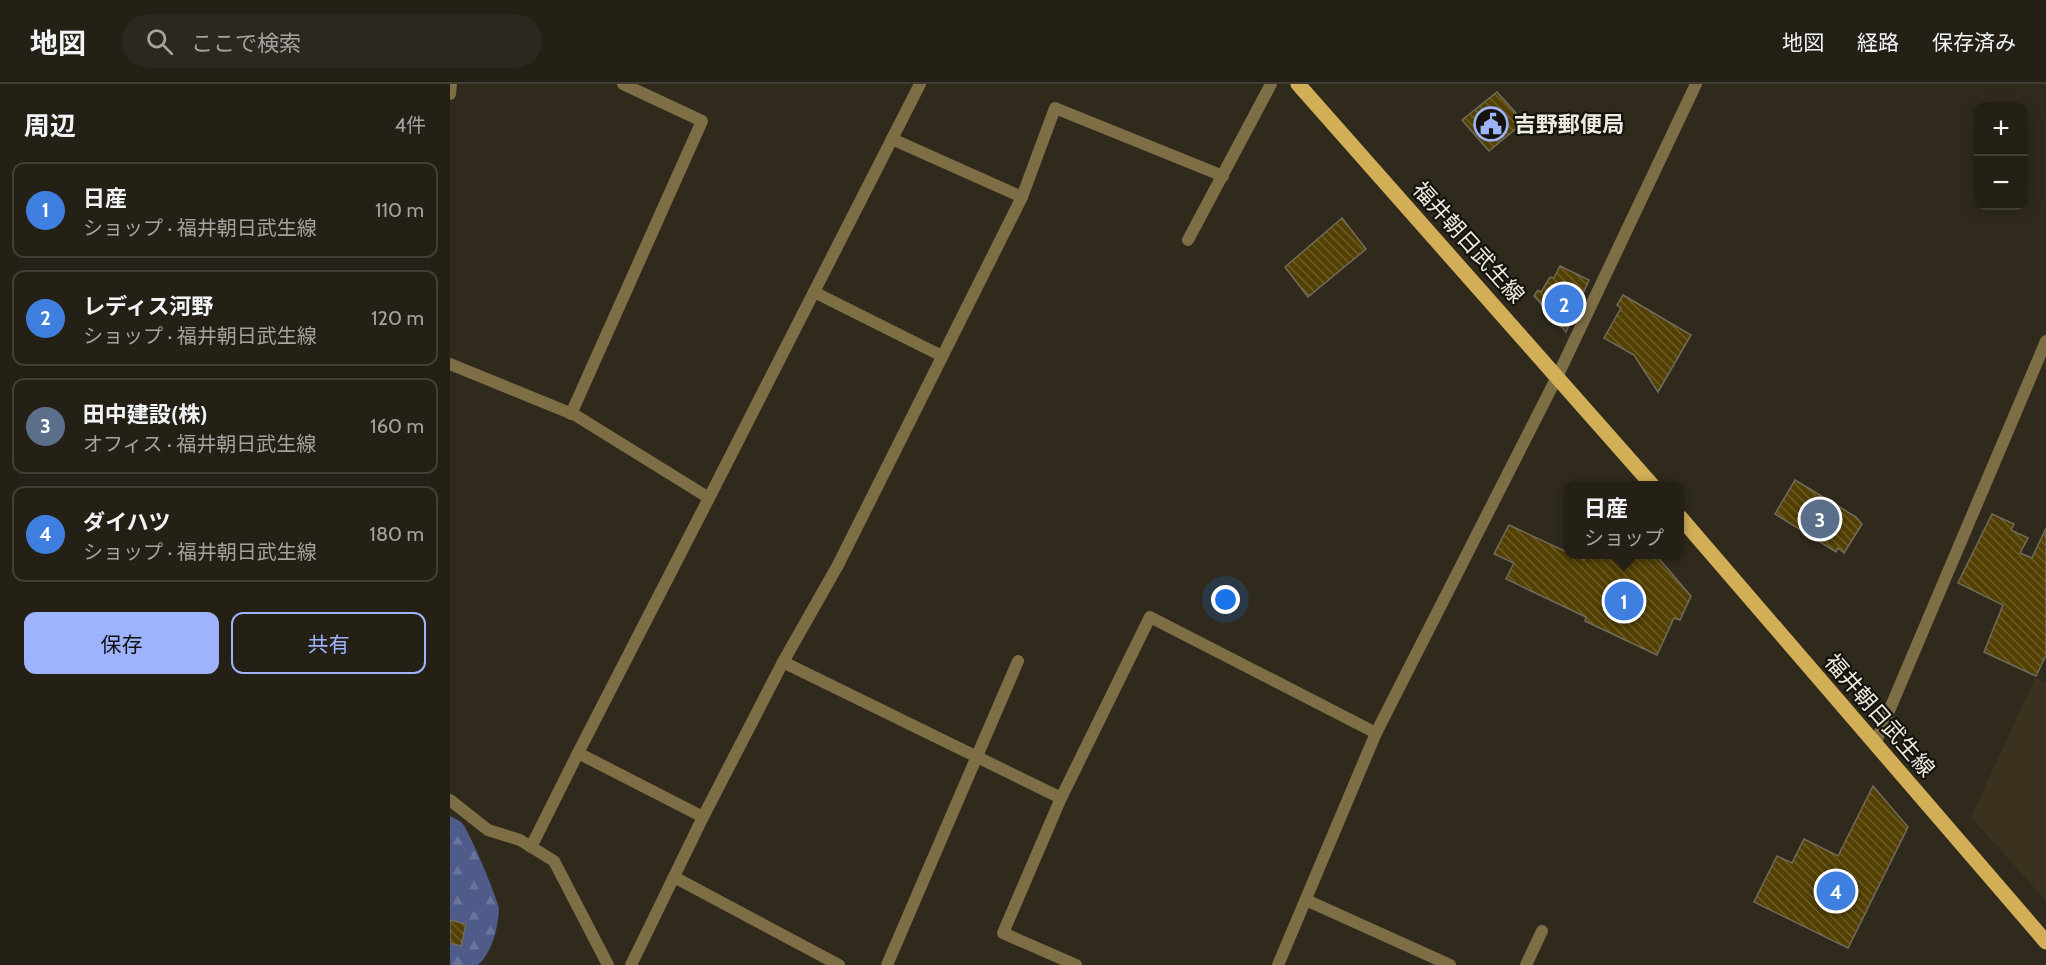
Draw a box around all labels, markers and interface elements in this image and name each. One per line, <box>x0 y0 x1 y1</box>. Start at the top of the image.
search box <box>122 14 542 68</box>
icon: search <box>143 25 176 58</box>
text: 地図 <box>30 26 86 60</box>
text: ここで検索 <box>191 30 301 57</box>
text: 地図 <box>1782 30 1824 55</box>
text: 経路 <box>1857 30 1899 55</box>
text: 保存済み <box>1932 30 2016 55</box>
map controls <box>1974 102 2028 210</box>
button: + <box>1974 102 2028 156</box>
public building icon: 吉野郵便局 <box>1473 106 1509 142</box>
text: 周辺 <box>24 110 76 142</box>
place label: 吉野郵便局 <box>1514 111 1624 138</box>
text: 4件 <box>394 113 426 137</box>
button: − <box>1974 156 2028 210</box>
street label: 福井朝日武生線 <box>1407 176 1530 309</box>
text: 日産 <box>83 185 127 212</box>
text: 1 <box>42 198 49 222</box>
text: 110 m <box>375 198 424 222</box>
text: ショップ · 福井朝日武生線 <box>83 216 317 240</box>
pin: 2 <box>1544 282 1584 326</box>
text: レディス河野 <box>83 293 213 320</box>
text: 2 <box>40 306 51 330</box>
text: 120 m <box>371 306 424 330</box>
text: ショップ · 福井朝日武生線 <box>83 324 317 348</box>
text: 田中建設(株) <box>83 401 207 428</box>
text: 3 <box>40 414 51 438</box>
text: 160 m <box>370 414 424 438</box>
text: オフィス · 福井朝日武生線 <box>83 432 316 456</box>
popup <box>1564 481 1684 559</box>
text: 日産 <box>1584 495 1628 522</box>
pin: 3 <box>1800 496 1840 542</box>
text: ダイハツ <box>83 509 171 536</box>
text: 4 <box>39 522 52 546</box>
text: 180 m <box>369 522 424 546</box>
text: ショップ <box>1584 526 1664 550</box>
text: ショップ · 福井朝日武生線 <box>83 540 317 564</box>
pin: 1 <box>1604 578 1644 624</box>
your location <box>1211 585 1240 614</box>
button: 保存 <box>24 612 219 674</box>
button: 共有 <box>231 612 426 674</box>
street label: 福井朝日武生線 <box>1819 648 1940 782</box>
pin: 4 <box>1816 868 1856 914</box>

